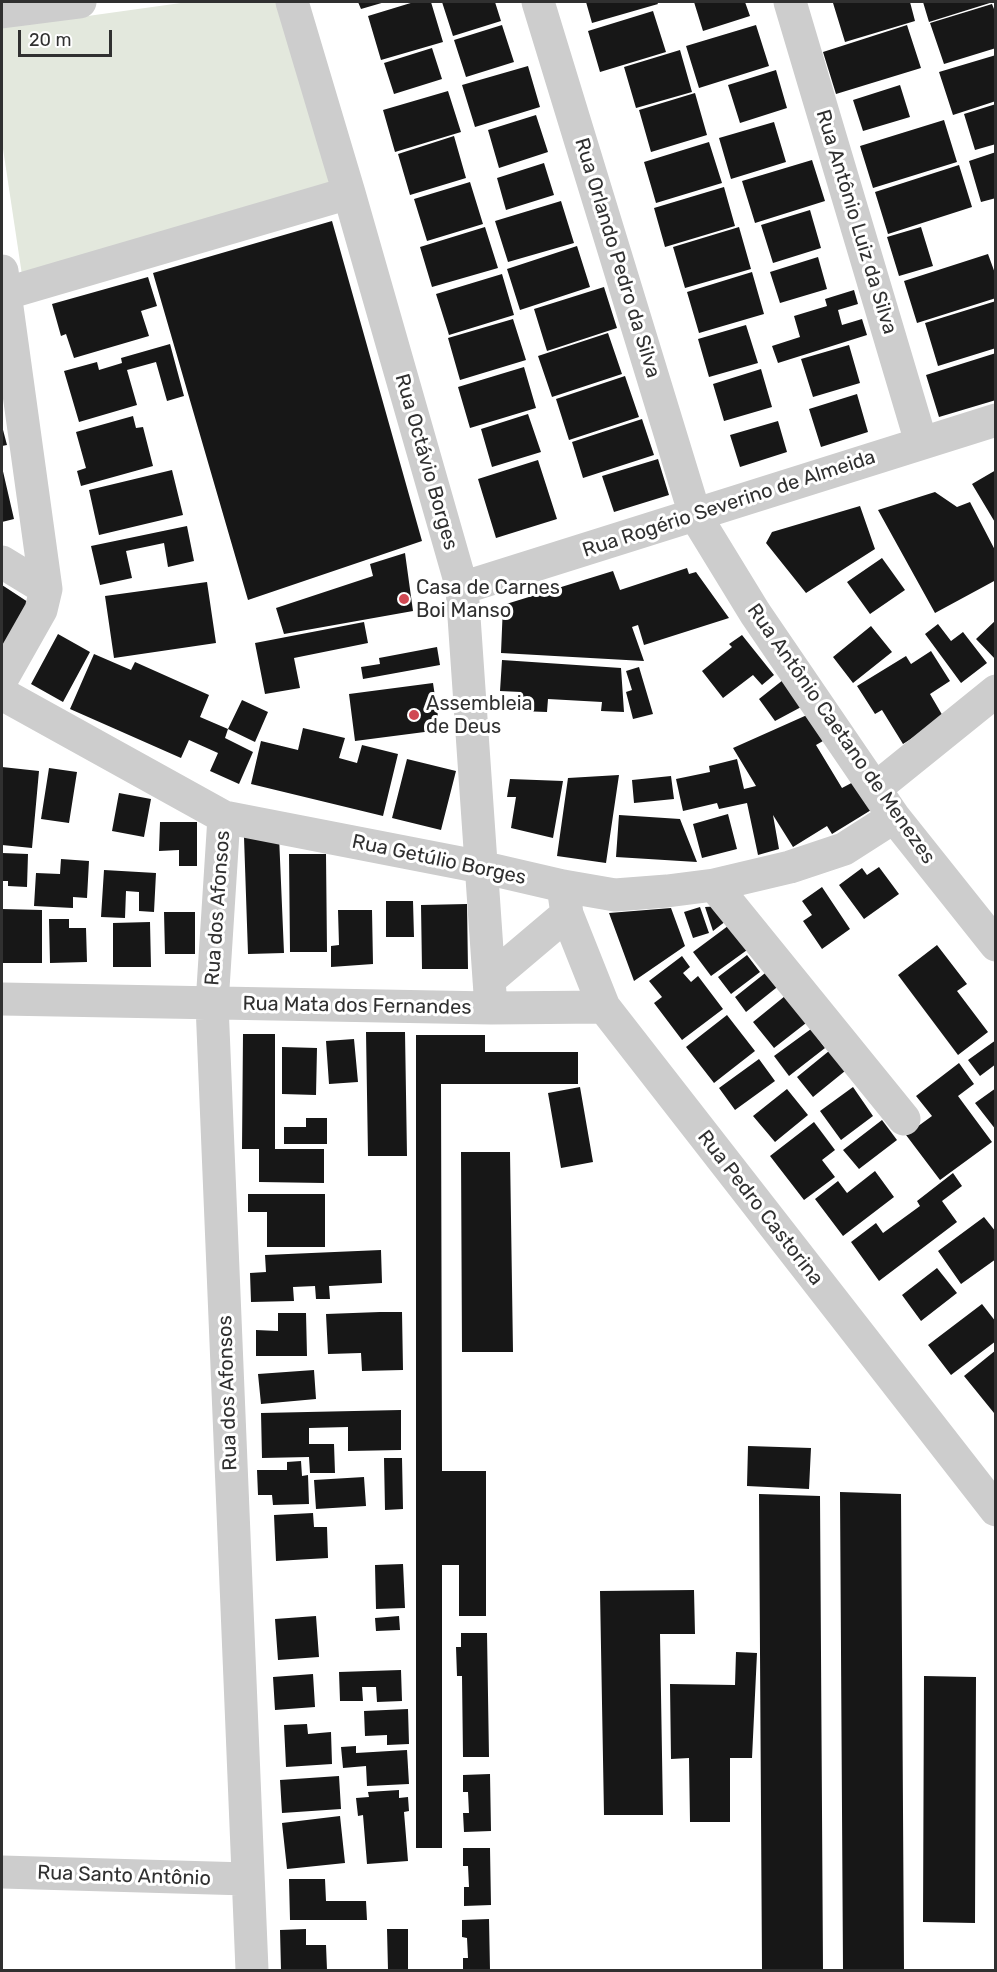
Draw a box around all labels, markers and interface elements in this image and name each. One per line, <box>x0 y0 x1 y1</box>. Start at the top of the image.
scale bar <box>21 18 116 56</box>
text: 20 m <box>29 29 71 51</box>
street label: Rua Antônio Luiz da Silva <box>810 107 902 337</box>
street label: Rua Orlando Pedro da Silva <box>569 135 665 381</box>
street label: Rua Octávio Borges <box>389 371 463 553</box>
street label: Rua Rogério Severino de Almeida <box>579 445 879 563</box>
place label: Casa de Carnes Boi Manso <box>416 576 560 623</box>
marker: Casa de Carnes Boi Manso <box>397 592 411 606</box>
street label: Rua Antônio Caetano de Menezes <box>742 599 940 869</box>
place label: Assembleia de Deus <box>426 692 533 739</box>
marker: Assembleia de Deus <box>407 708 421 722</box>
street label: Rua dos Afonsos <box>201 830 235 986</box>
street label: Rua Getúlio Borges <box>350 830 528 890</box>
street label: Rua Mata dos Fernandes <box>242 992 472 1020</box>
street label: Rua Pedro Castorina <box>692 1126 828 1290</box>
street label: Rua dos Afonsos <box>213 1315 243 1471</box>
street label: Rua Santo Antônio <box>37 1861 211 1891</box>

